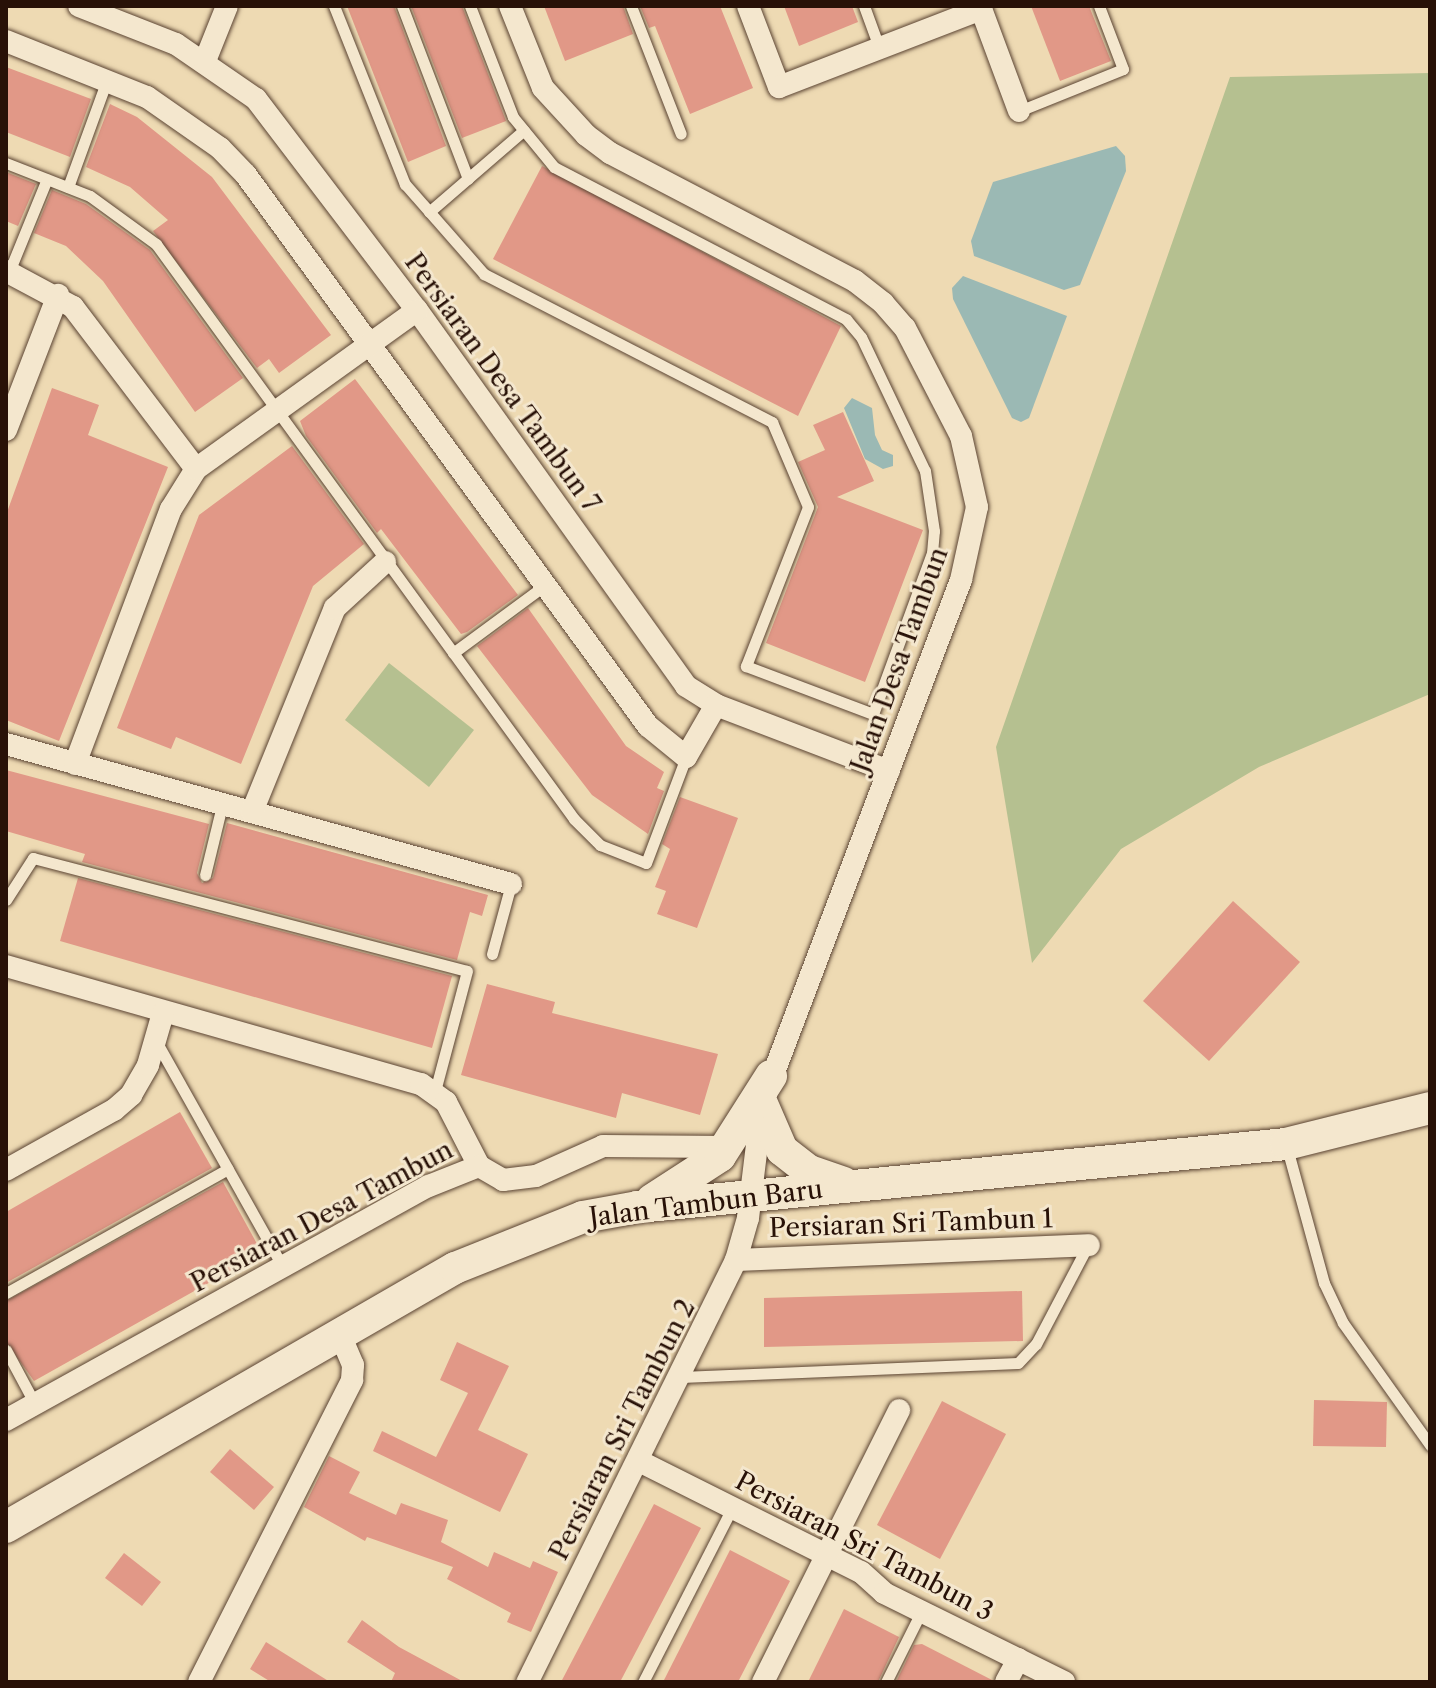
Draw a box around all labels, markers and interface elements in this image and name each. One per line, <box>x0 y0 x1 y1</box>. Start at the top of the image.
street label: Persiaran Desa Tambun 7 <box>397 247 607 519</box>
street label: Jalan Desa Tambun <box>845 543 955 777</box>
street label: Persiaran Desa Tambun <box>185 1134 459 1300</box>
street label: Jalan Tambun Baru <box>587 1174 825 1234</box>
street label: Persiaran Sri Tambun 1 <box>768 1203 1054 1245</box>
street label: Persiaran Sri Tambun 2 <box>544 1294 702 1566</box>
street label: Persiaran Sri Tambun 3 <box>729 1466 999 1628</box>

